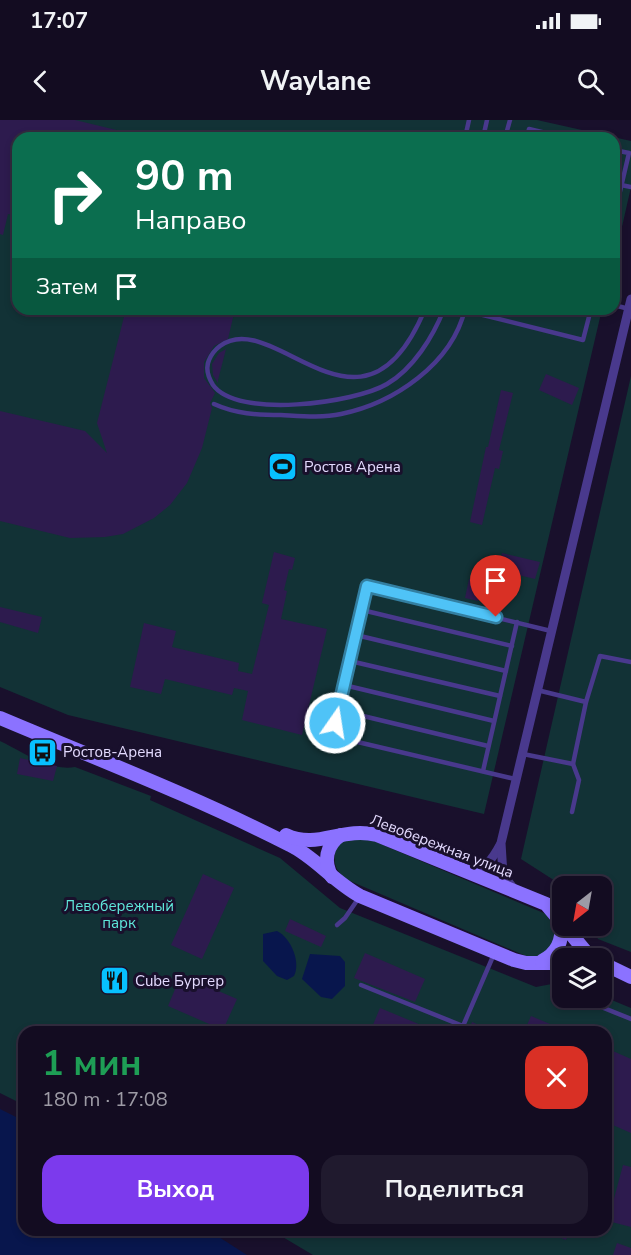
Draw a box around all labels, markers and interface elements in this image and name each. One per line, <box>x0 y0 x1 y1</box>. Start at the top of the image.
text: 17:07 <box>30 6 88 36</box>
text: Waylane <box>260 63 371 100</box>
icon: back <box>24 65 57 98</box>
icon: search <box>574 65 607 98</box>
text: 90 m <box>135 148 234 205</box>
icon: right <box>36 156 114 234</box>
text: Направо <box>135 202 246 239</box>
icon: arrive <box>110 270 143 303</box>
text: Затем <box>36 272 98 302</box>
sports icon: Ростов Арена <box>267 451 299 483</box>
place label: Ростов Арена <box>304 457 401 477</box>
pin <box>470 555 521 617</box>
icon: arrive <box>479 564 512 597</box>
position arrow <box>303 691 367 755</box>
bus stop icon: Ростов-Арена <box>26 736 58 768</box>
place label: Ростов-Арена <box>63 742 162 762</box>
street label: Левобережная улица <box>367 809 517 883</box>
north arrow <box>552 876 612 936</box>
map controls <box>552 876 612 1008</box>
park label: Левобережный парк <box>64 896 174 933</box>
button: layers <box>552 948 612 1008</box>
restaurant icon: Cube Бургер <box>98 965 130 997</box>
place label: Cube Бургер <box>135 971 224 991</box>
text: 1 мин <box>42 1039 142 1088</box>
button: close <box>525 1046 588 1109</box>
text: 180 m · 17:08 <box>42 1086 168 1113</box>
button: Выход <box>42 1155 309 1224</box>
button: Поделиться <box>321 1155 588 1224</box>

